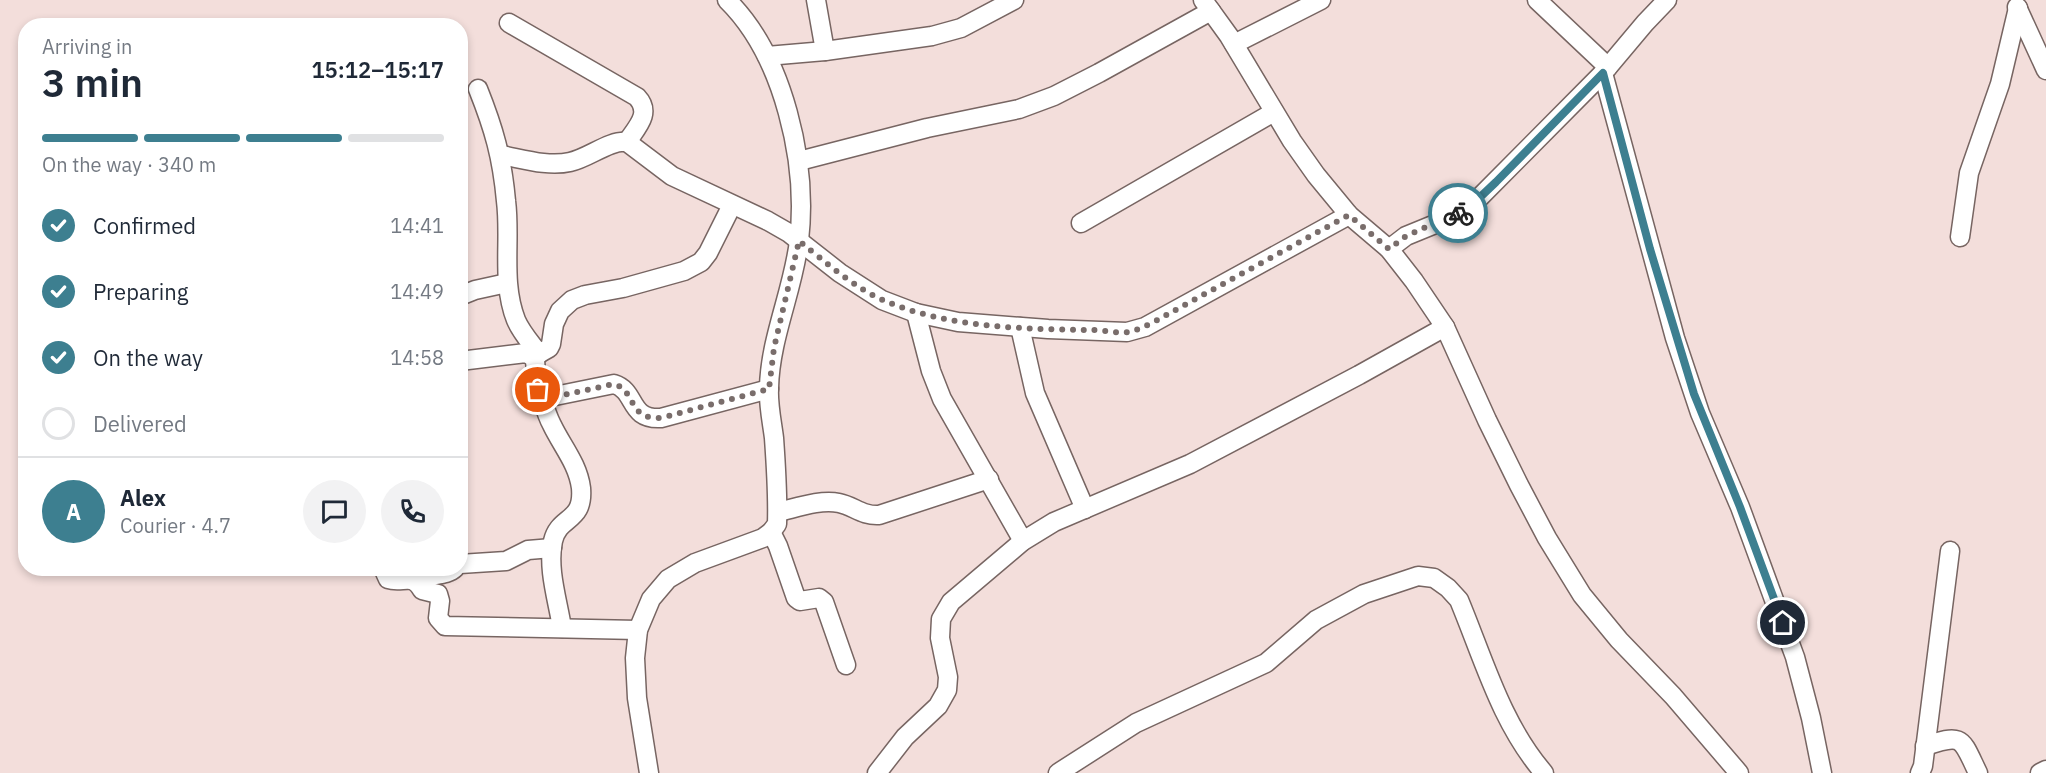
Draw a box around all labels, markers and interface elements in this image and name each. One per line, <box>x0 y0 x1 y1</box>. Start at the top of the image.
text: Arriving in <box>42 33 132 60</box>
text: 15:12–15:17 <box>311 55 444 84</box>
text: 3 min <box>42 57 143 108</box>
text: On the way · 340 m <box>42 151 216 178</box>
courier <box>1428 183 1488 243</box>
icon: bike <box>1442 197 1475 230</box>
icon: check <box>42 209 75 242</box>
text: Confirmed <box>93 211 196 240</box>
text: 14:41 <box>390 212 444 239</box>
icon: check <box>42 275 75 308</box>
text: Preparing <box>93 277 188 306</box>
text: 14:49 <box>390 278 444 305</box>
icon: check <box>42 341 75 374</box>
text: On the way <box>93 343 203 372</box>
text: 14:58 <box>390 344 444 371</box>
pin <box>512 364 563 415</box>
icon: bag <box>521 373 554 406</box>
text: Delivered <box>93 409 187 438</box>
button: chat <box>303 480 366 543</box>
button: phone <box>381 480 444 543</box>
text: Alex <box>120 483 166 512</box>
text: A <box>66 497 81 526</box>
text: Courier · 4.7 <box>120 512 231 539</box>
pin <box>1757 597 1808 648</box>
icon: home <box>1766 606 1799 639</box>

